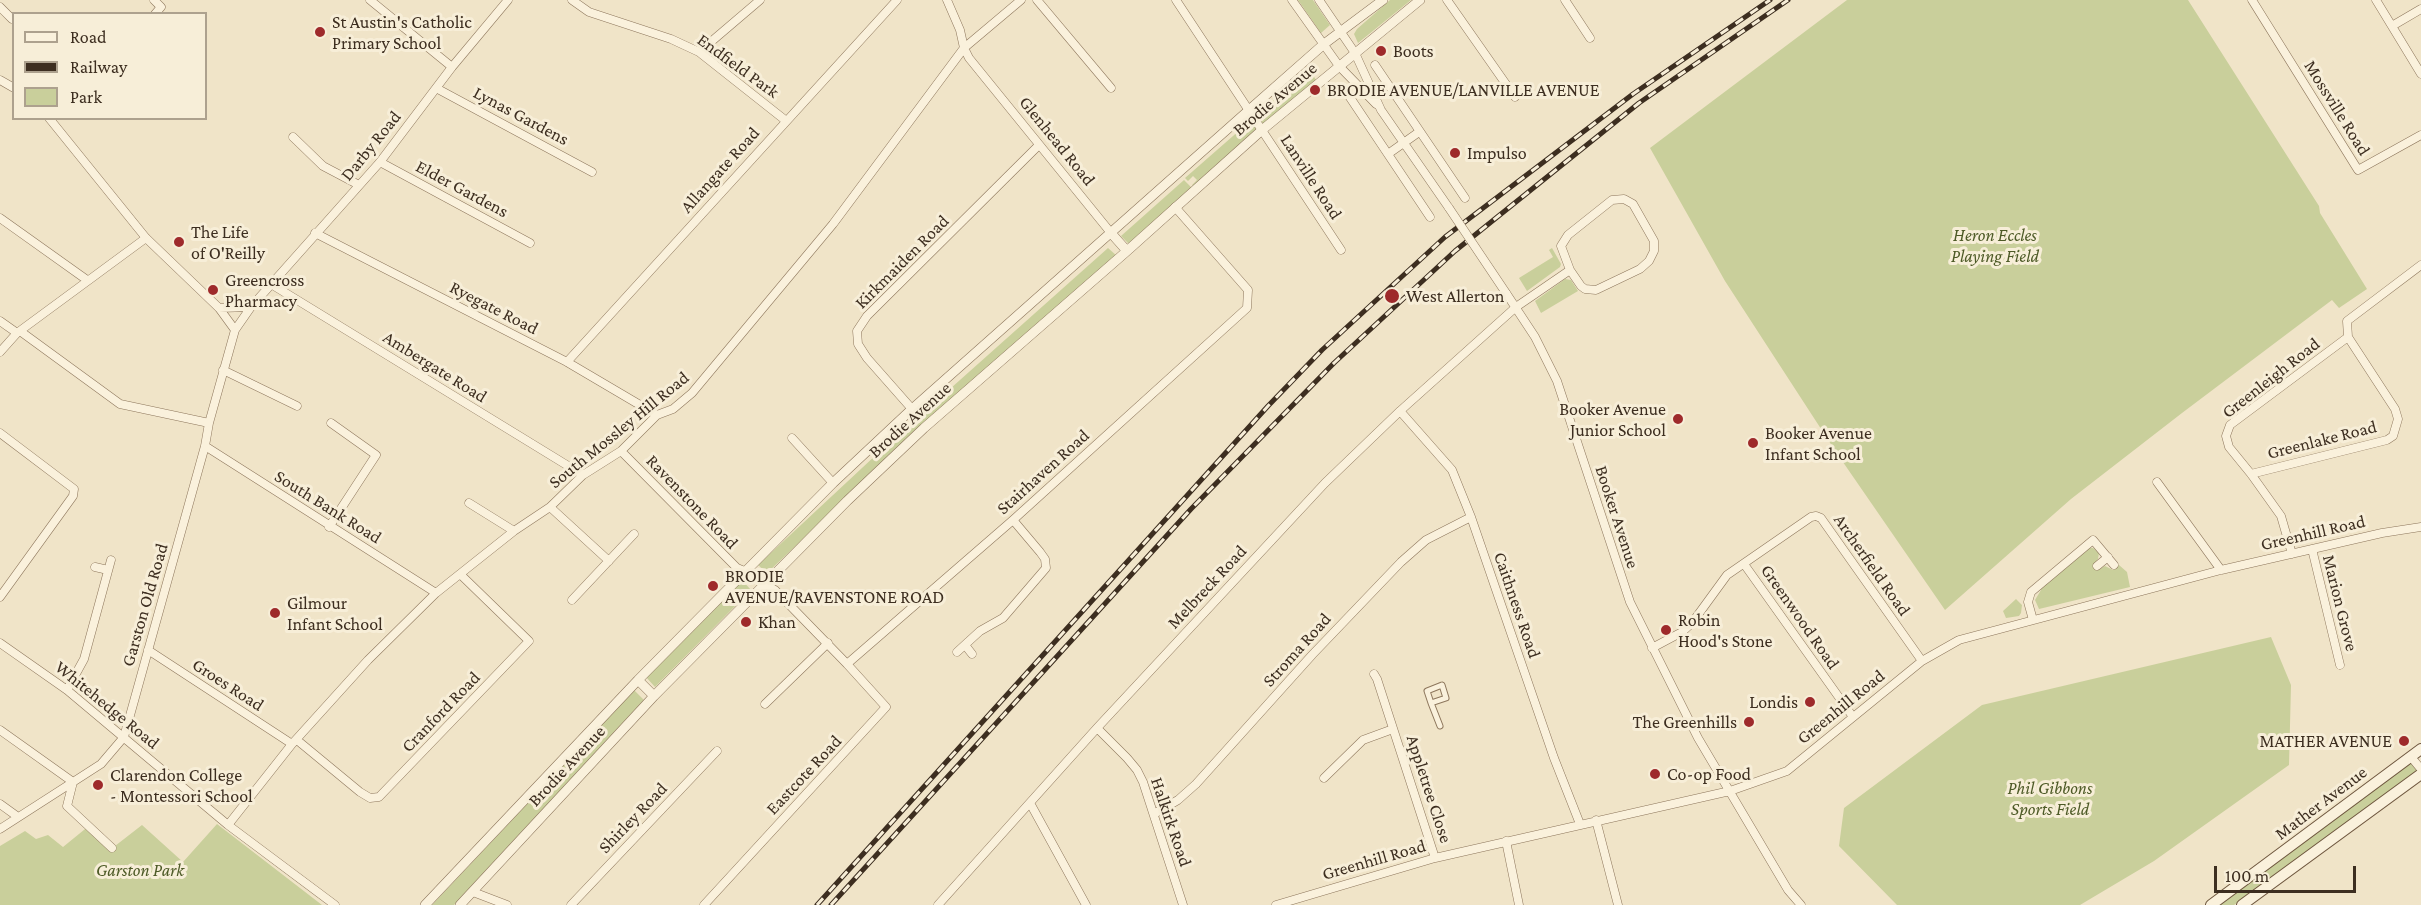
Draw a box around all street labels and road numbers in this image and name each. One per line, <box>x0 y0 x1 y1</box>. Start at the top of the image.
street label: Endfield Park <box>693 29 783 103</box>
street label: Mossville Road <box>2299 56 2375 160</box>
street label: Brodie Avenue <box>1229 58 1321 140</box>
street label: Lynas Gardens <box>469 82 573 150</box>
street label: Glenhead Road <box>1014 92 1100 190</box>
street label: Darby Road <box>336 107 406 185</box>
street label: Allangate Road <box>676 123 764 217</box>
street label: Lanville Road <box>1275 130 1347 224</box>
street label: Elder Gardens <box>412 156 512 222</box>
street label: Kirkmaiden Road <box>850 210 954 314</box>
street label: Ryegate Road <box>446 277 542 339</box>
street label: Ambergate Road <box>379 326 491 408</box>
street label: Greenleigh Road <box>2218 333 2324 423</box>
street label: South Mossley Hill Road <box>545 367 693 493</box>
street label: Brodie Avenue <box>864 377 956 463</box>
street label: Greenlake Road <box>2265 416 2379 464</box>
street label: Stairhaven Road <box>992 425 1094 519</box>
street label: Ravenstone Road <box>641 450 743 554</box>
street label: Booker Avenue <box>1590 463 1644 571</box>
street label: South Bank Road <box>270 465 386 549</box>
street label: Archerfield Road <box>1829 510 1915 620</box>
street label: Greenhill Road <box>2259 510 2367 556</box>
street label: Garston Old Road <box>117 541 173 669</box>
street label: Melbreck Road <box>1163 541 1251 633</box>
street label: Caithness Road <box>1489 549 1545 661</box>
street label: Marion Grove <box>2318 553 2362 653</box>
street label: Greenwood Road <box>1756 560 1844 674</box>
street label: Stroma Road <box>1258 609 1336 691</box>
street label: Groes Road <box>188 654 268 716</box>
street label: Whitehedge Road <box>50 656 164 754</box>
street label: Greenhill Road <box>1793 665 1889 749</box>
street label: Cranford Road <box>397 667 485 757</box>
street label: Brodie Avenue <box>524 721 610 811</box>
street label: Eastcote Road <box>762 731 846 819</box>
street label: Appletree Close <box>1401 732 1457 846</box>
street label: Mather Avenue <box>2271 761 2371 845</box>
street label: Halkirk Road <box>1146 775 1196 869</box>
street label: Shirley Road <box>594 778 672 858</box>
street label: Greenhill Road <box>1320 835 1428 885</box>

